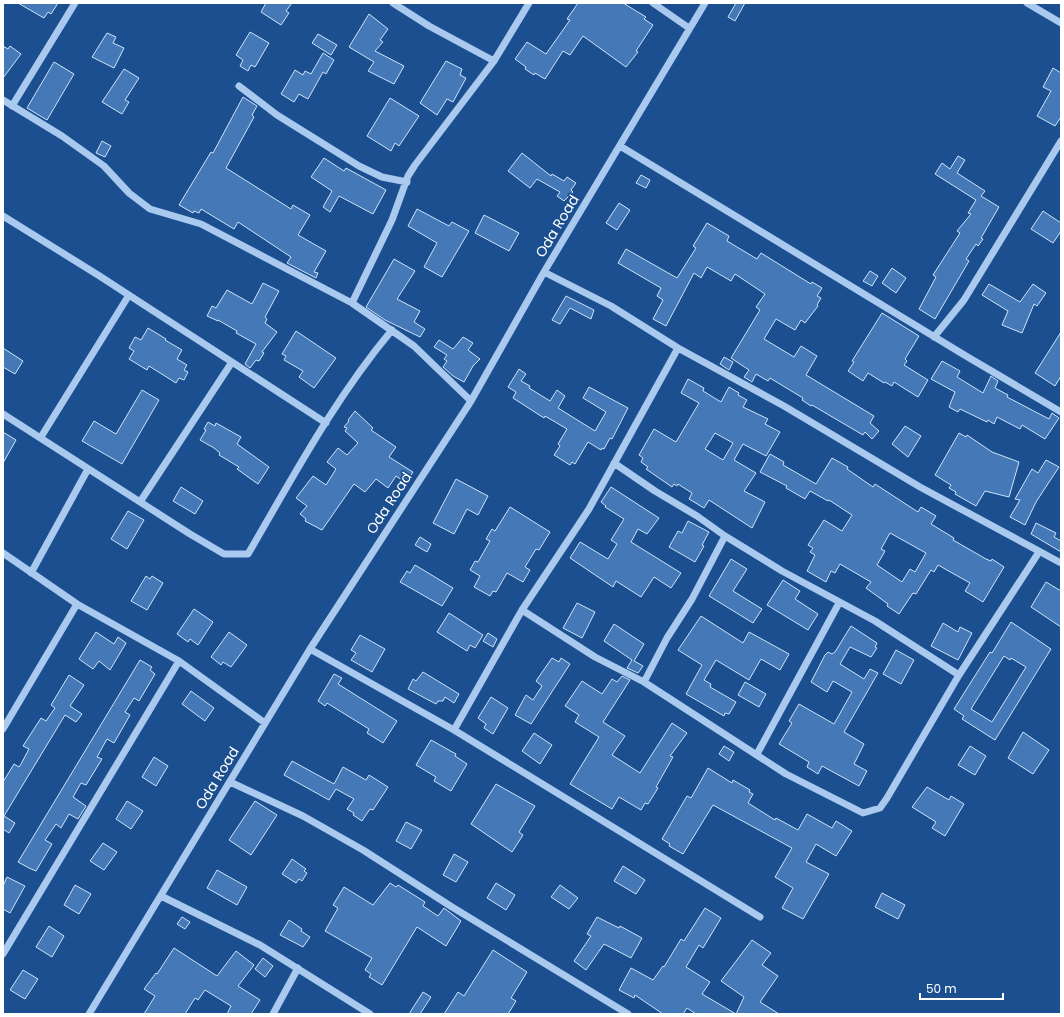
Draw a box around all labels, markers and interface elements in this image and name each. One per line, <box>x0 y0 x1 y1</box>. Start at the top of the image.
street label: Oda Road <box>530 191 584 261</box>
street label: Oda Road <box>362 468 416 538</box>
street label: Oda Road <box>190 743 244 813</box>
scale bar <box>920 975 1003 1001</box>
text: 50 m <box>926 980 957 997</box>

